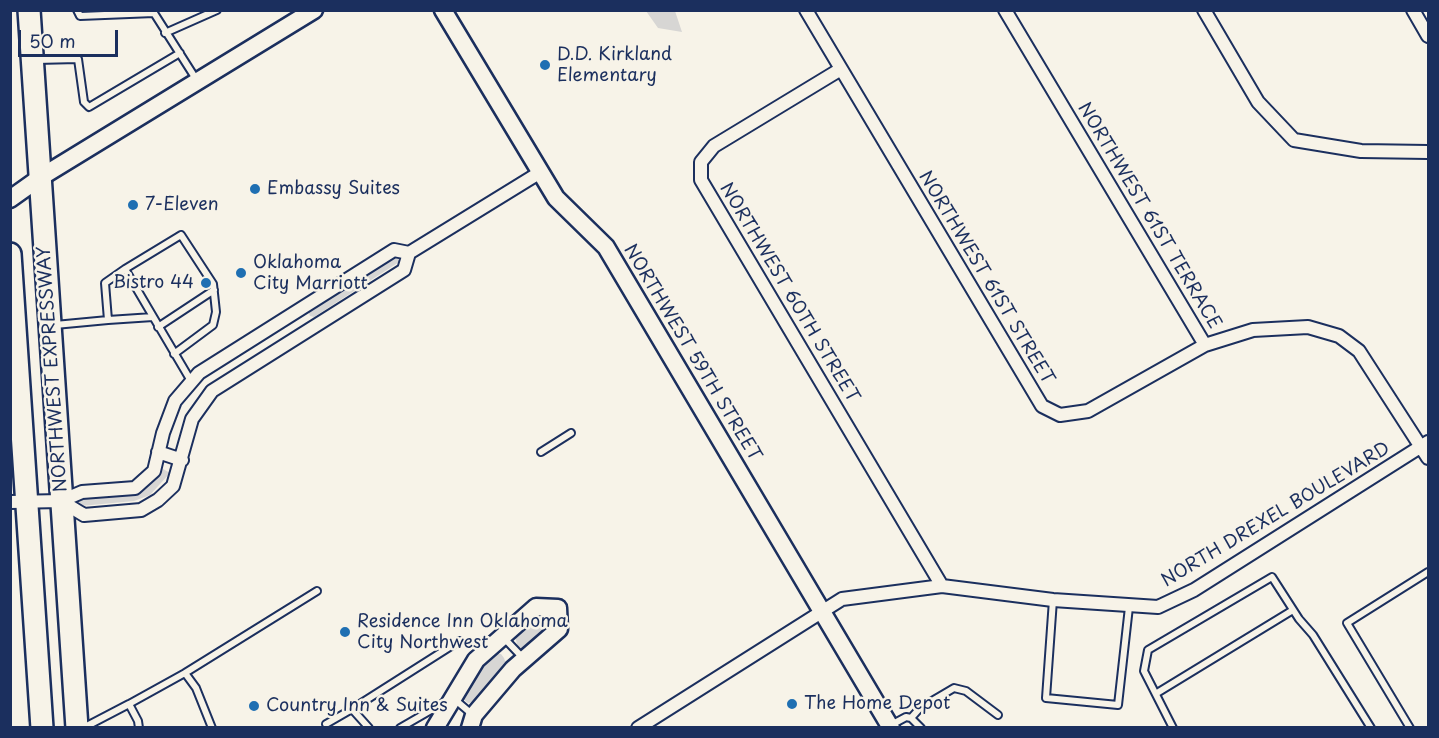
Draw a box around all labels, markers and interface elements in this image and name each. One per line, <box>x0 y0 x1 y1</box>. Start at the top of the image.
scale bar <box>21 18 122 56</box>
text: 50 m <box>29 27 76 54</box>
place label: D.D. Kirkland Elementary <box>557 44 672 86</box>
marker: D.D. Kirkland Elementary <box>538 58 552 72</box>
street label: NORTHWEST 61ST TERRACE <box>1073 99 1225 333</box>
street label: NORTHWEST 61ST STREET <box>914 168 1058 388</box>
place label: Embassy Suites <box>267 178 400 200</box>
street label: NORTHWEST 60TH STREET <box>715 179 863 407</box>
marker: Embassy Suites <box>248 182 262 196</box>
place label: 7-Eleven <box>145 194 219 216</box>
marker: 7-Eleven <box>126 198 140 212</box>
street label: NORTHWEST 59TH STREET <box>619 241 765 465</box>
street label: NORTHWEST EXPRESSWAY <box>34 245 72 493</box>
place label: Oklahoma City Marriott <box>253 252 368 294</box>
marker: Oklahoma City Marriott <box>234 266 248 280</box>
place label: Bistro 44 <box>113 272 194 294</box>
marker: Bistro 44 <box>199 276 213 290</box>
street label: NORTH DREXEL BOULEVARD <box>1158 438 1394 592</box>
place label: Residence Inn Oklahoma City Northwest <box>357 611 568 654</box>
marker: Residence Inn Oklahoma City Northwest <box>338 625 352 639</box>
place label: The Home Depot <box>804 693 950 715</box>
place label: Country Inn & Suites <box>266 695 448 717</box>
marker: The Home Depot <box>785 697 799 711</box>
marker: Country Inn & Suites <box>247 699 261 713</box>

